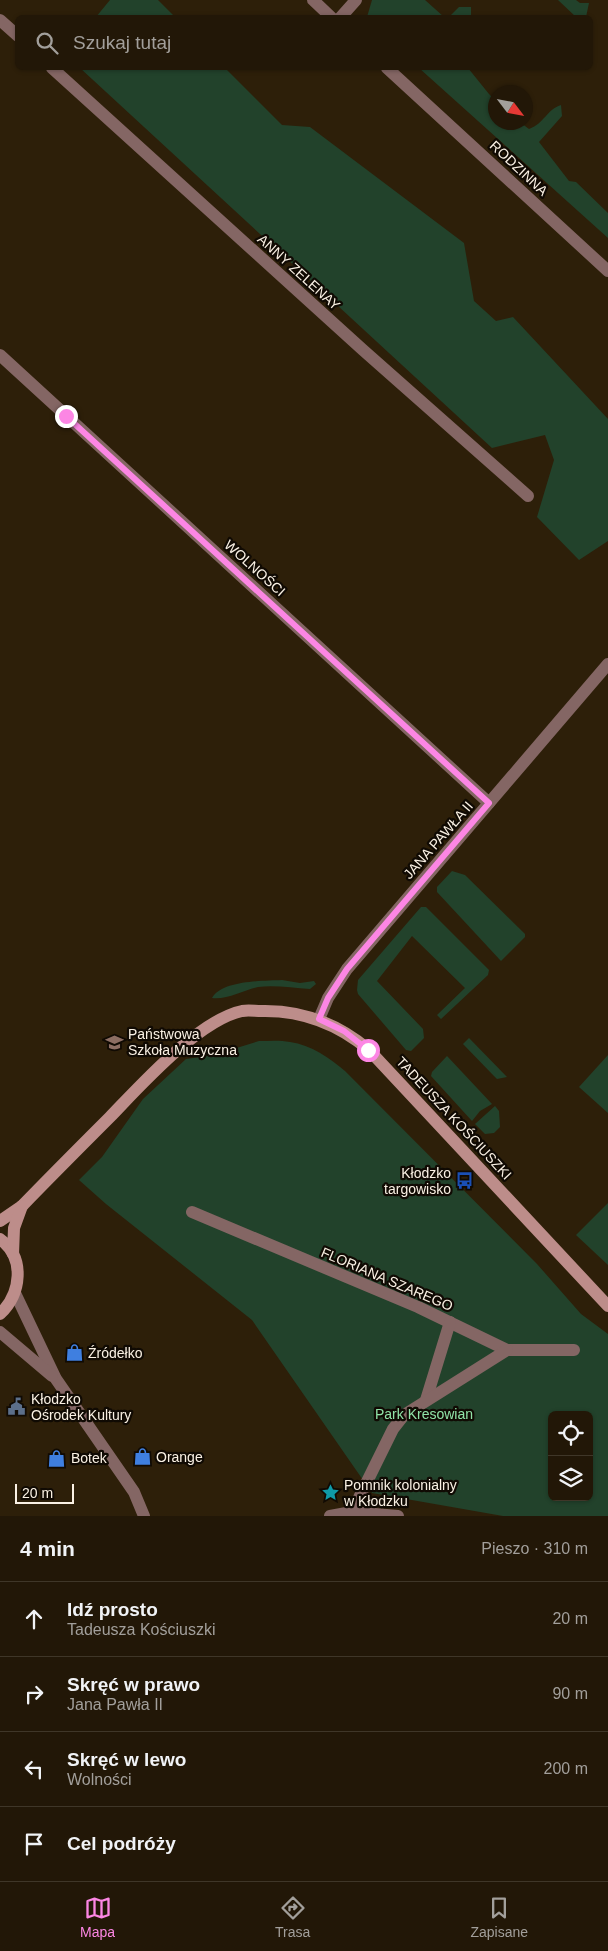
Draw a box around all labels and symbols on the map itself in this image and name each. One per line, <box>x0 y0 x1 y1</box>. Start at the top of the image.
north arrow <box>488 85 533 130</box>
street label: RODZINNA <box>487 137 552 199</box>
street label: ANNY ZELENAY <box>255 231 344 314</box>
route end <box>55 405 78 428</box>
street label: WOLNOŚCI <box>221 536 289 599</box>
street label: JANA PAWŁA II <box>400 798 476 882</box>
place label: Państwowa Szkoła Muzyczna <box>128 1026 237 1058</box>
school or university icon: Państwowa Szkoła Muzyczna <box>104 1032 124 1052</box>
route start <box>357 1039 380 1062</box>
street label: TADEUSZA KOŚCIUSZKI <box>393 1053 516 1183</box>
place label: Kłodzko targowisko <box>384 1165 451 1197</box>
bus stop icon: Kłodzko targowisko <box>455 1171 475 1191</box>
street label: FLORIANA SZAREGO <box>319 1244 455 1314</box>
shop icon: Źródełko <box>64 1343 84 1363</box>
place label: Źródełko <box>88 1345 143 1361</box>
place label: Kłodzko Ośrodek Kultury <box>31 1391 131 1423</box>
public building icon: Kłodzko Ośrodek Kultury <box>7 1397 27 1417</box>
park label: Park Kresowian <box>375 1406 473 1422</box>
shop icon: Orange <box>132 1447 152 1467</box>
shop icon: Botek <box>47 1448 67 1468</box>
place label: Orange <box>156 1449 203 1465</box>
place label: Botek <box>71 1450 108 1466</box>
place label: Pomnik kolonialny w Kłodzku <box>343 1477 457 1509</box>
scale bar <box>15 1481 74 1504</box>
place icon: Pomnik kolonialny w Kłodzku <box>320 1483 340 1503</box>

